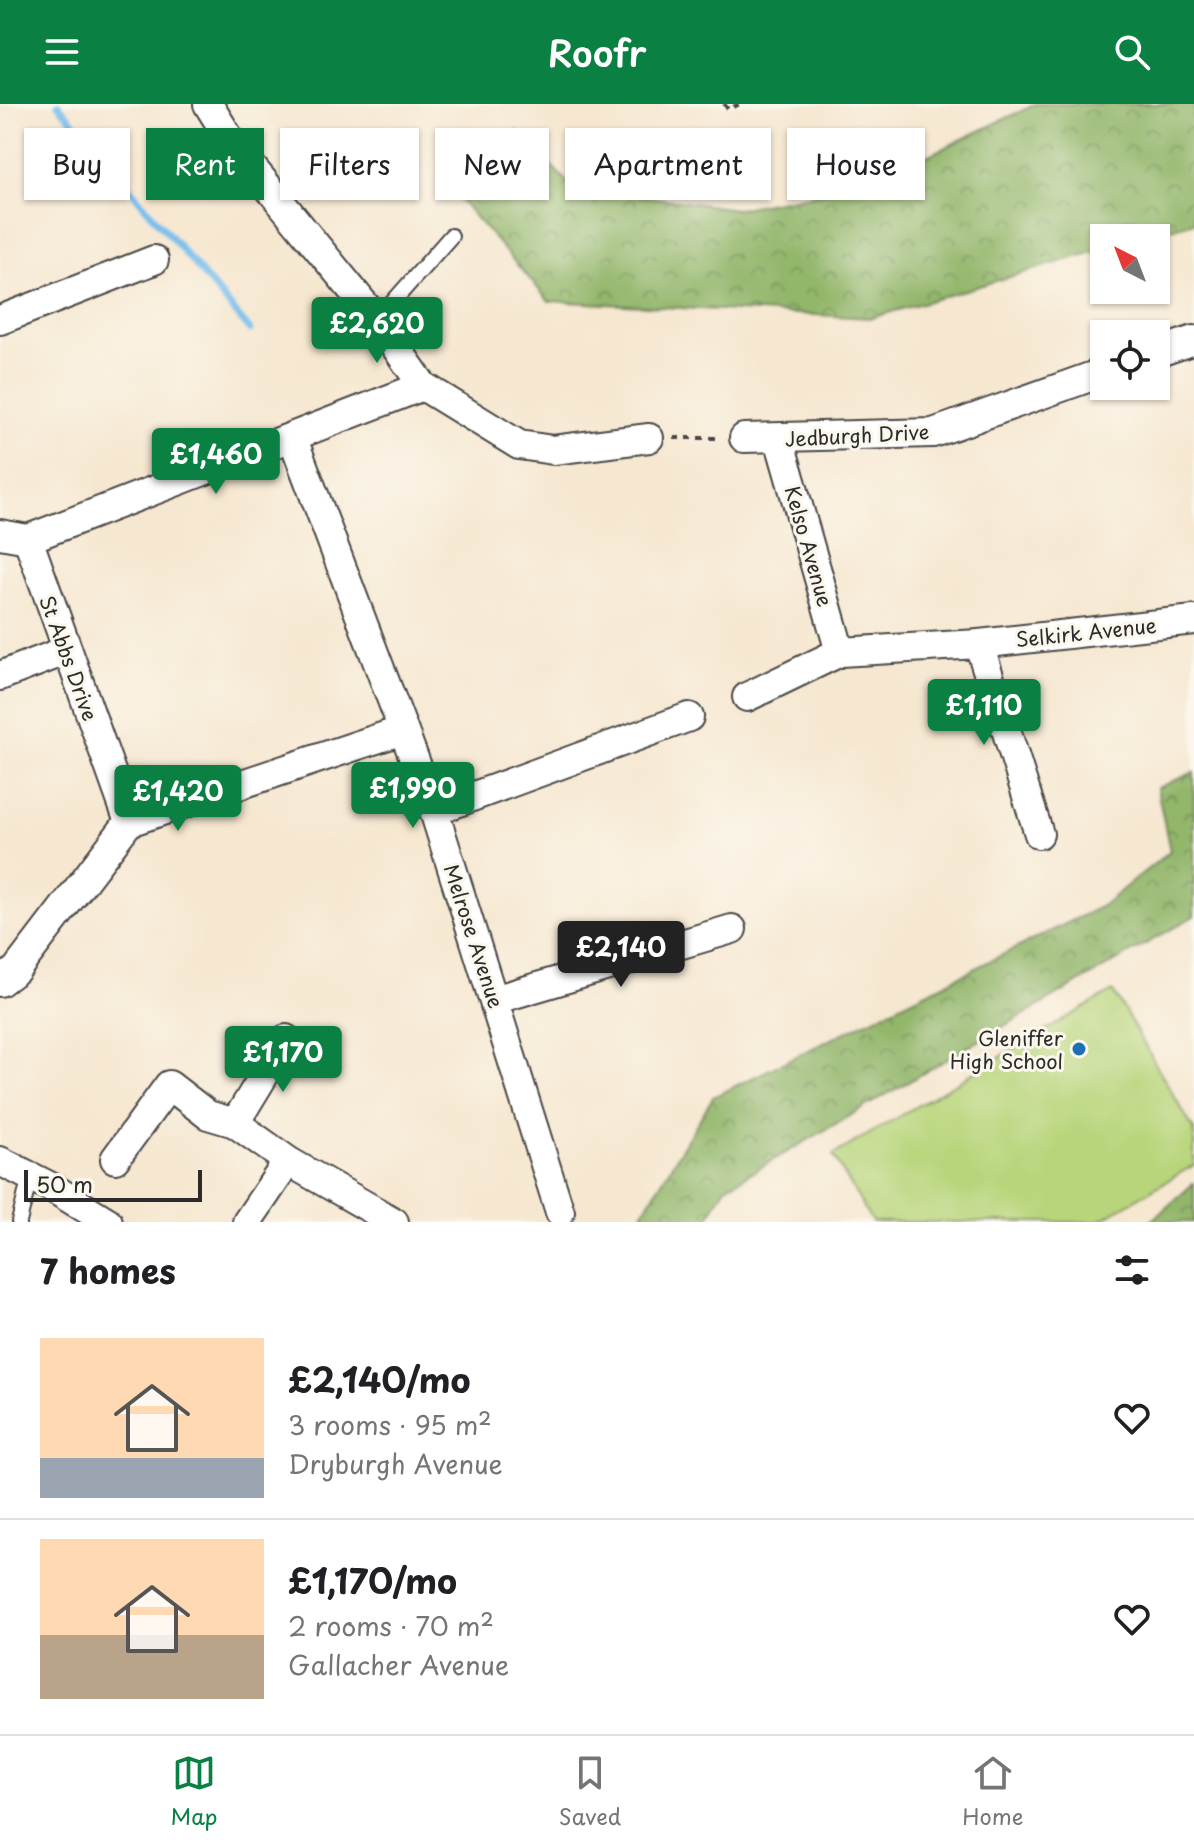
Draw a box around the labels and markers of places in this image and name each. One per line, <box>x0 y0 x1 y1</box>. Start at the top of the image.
pin: £2,620 <box>312 297 442 365</box>
pin: £1,460 <box>151 428 281 496</box>
pin: £1,110 <box>919 679 1049 747</box>
pin: £1,990 <box>348 762 478 830</box>
pin: £1,420 <box>113 765 243 833</box>
pin: £2,140 <box>556 921 686 989</box>
place label: Gleniffer High School <box>950 1023 1064 1076</box>
pin: £1,170 <box>218 1026 348 1094</box>
marker: Gleniffer High School <box>1070 1040 1088 1058</box>

